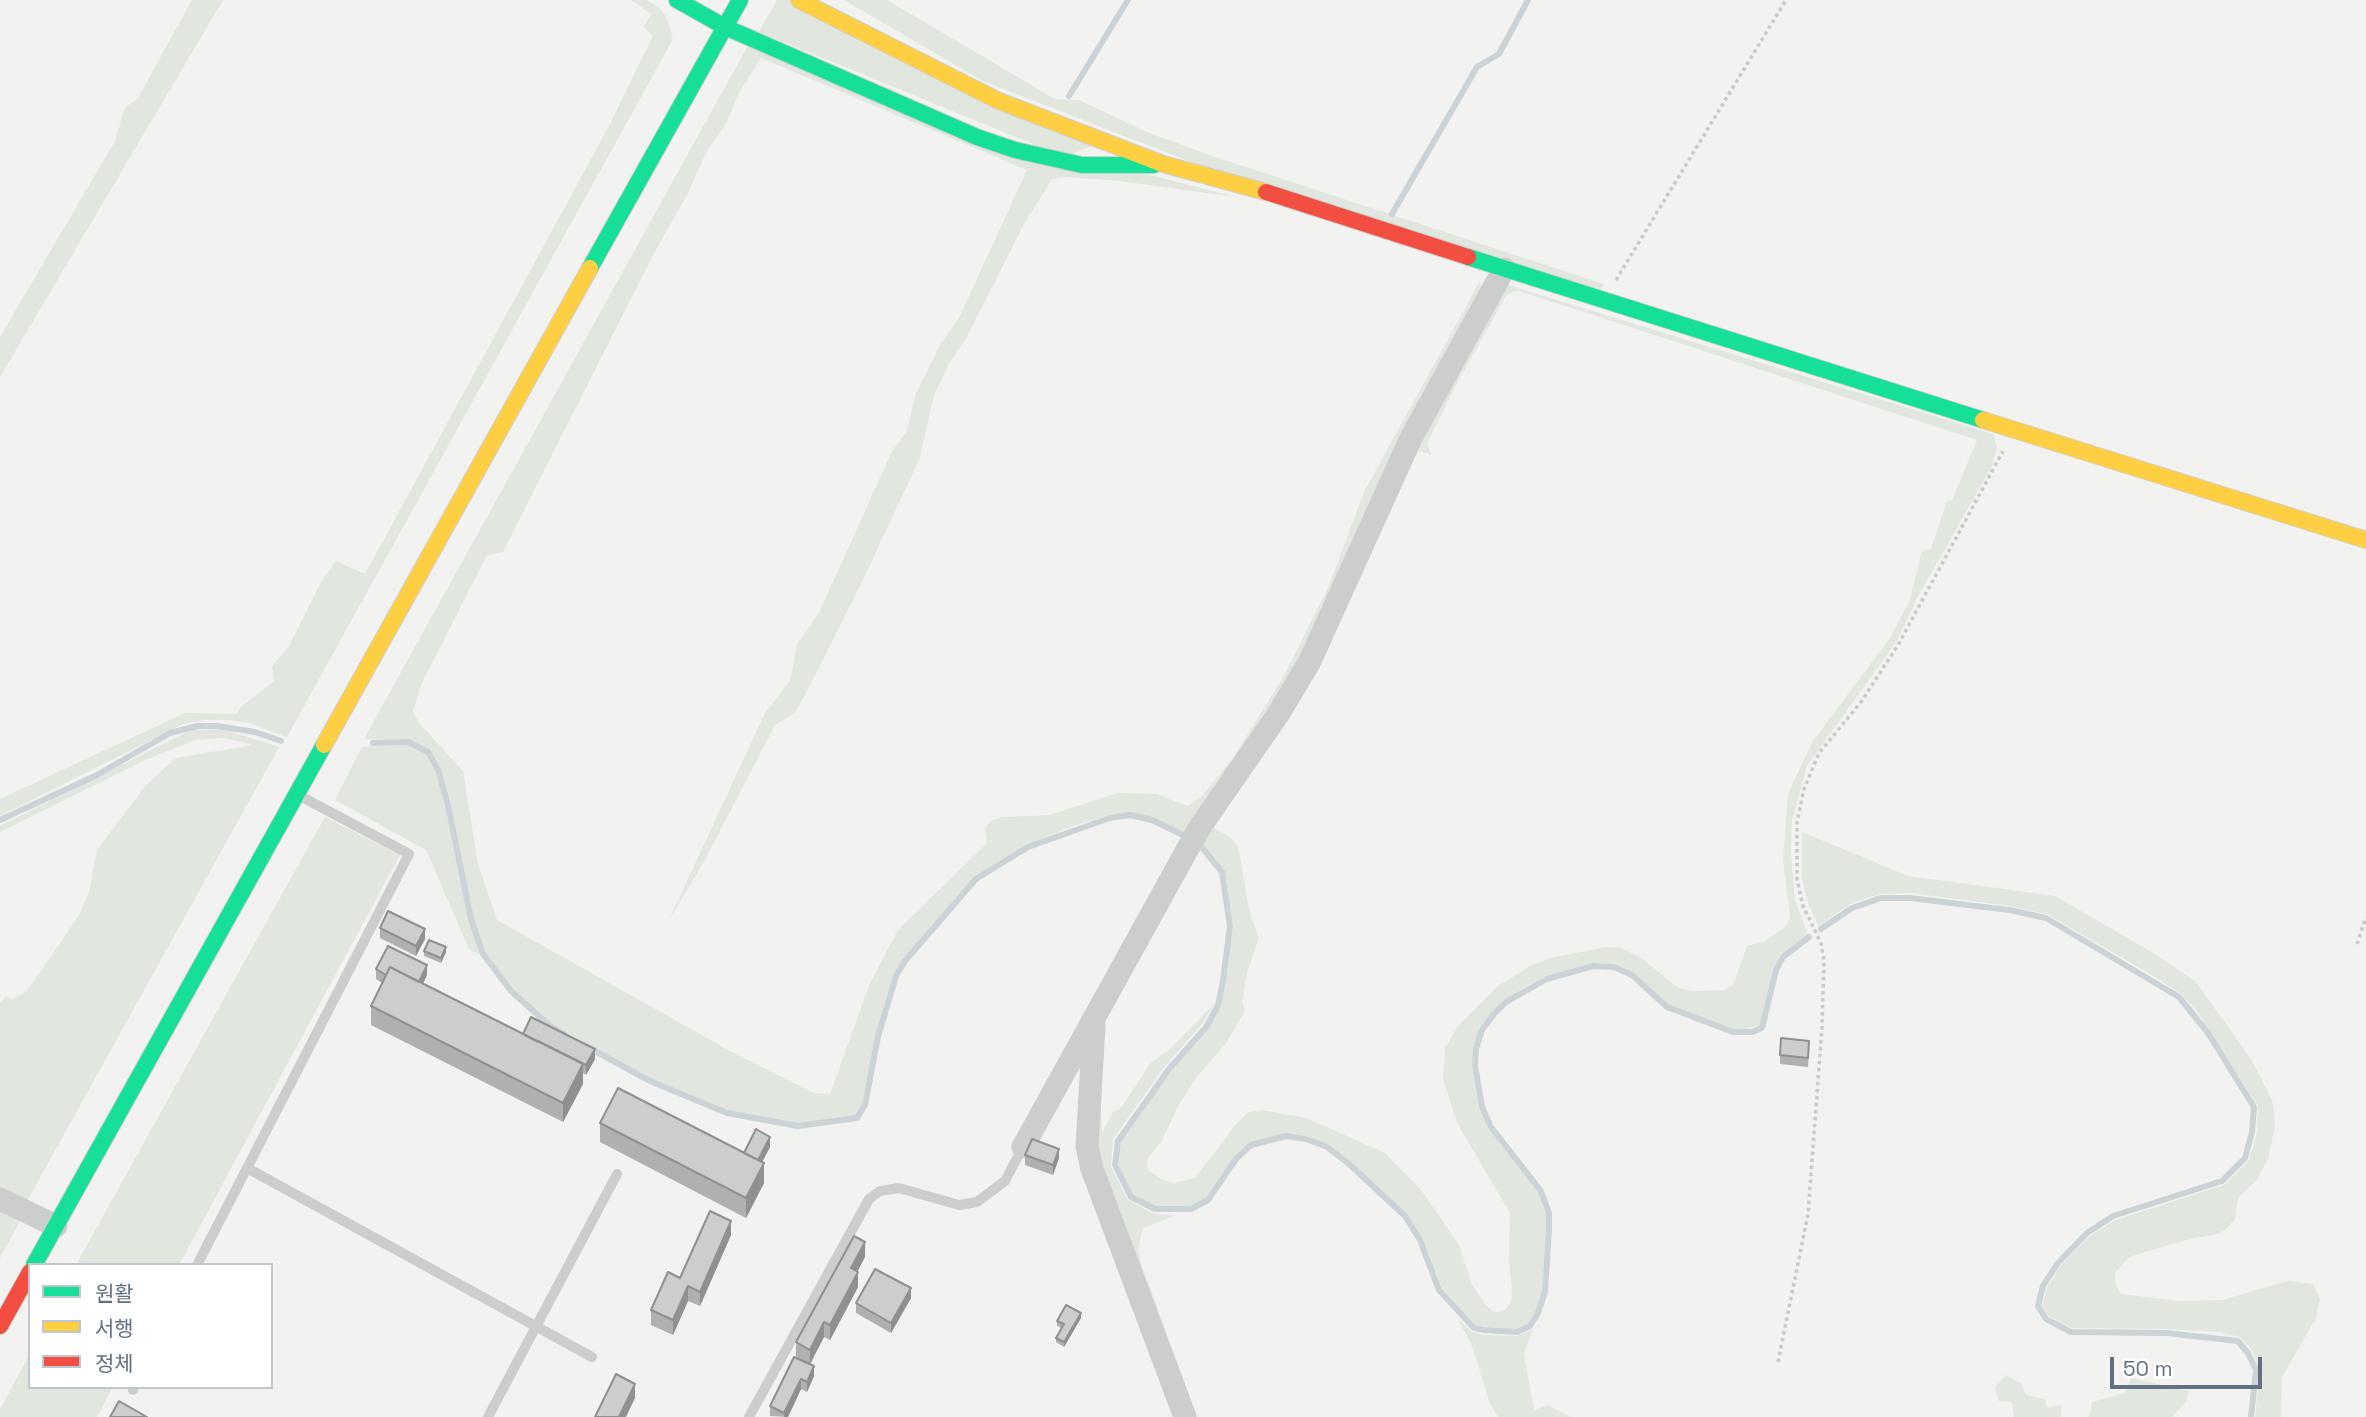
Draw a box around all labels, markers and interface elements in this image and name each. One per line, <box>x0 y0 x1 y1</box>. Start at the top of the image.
legend <box>28 1263 273 1389</box>
text: 원활 <box>95 1280 134 1307</box>
text: 서행 <box>95 1315 134 1342</box>
scale bar <box>2114 1344 2266 1388</box>
text: 정체 <box>95 1350 134 1377</box>
text: 50 m <box>2123 1355 2173 1382</box>

